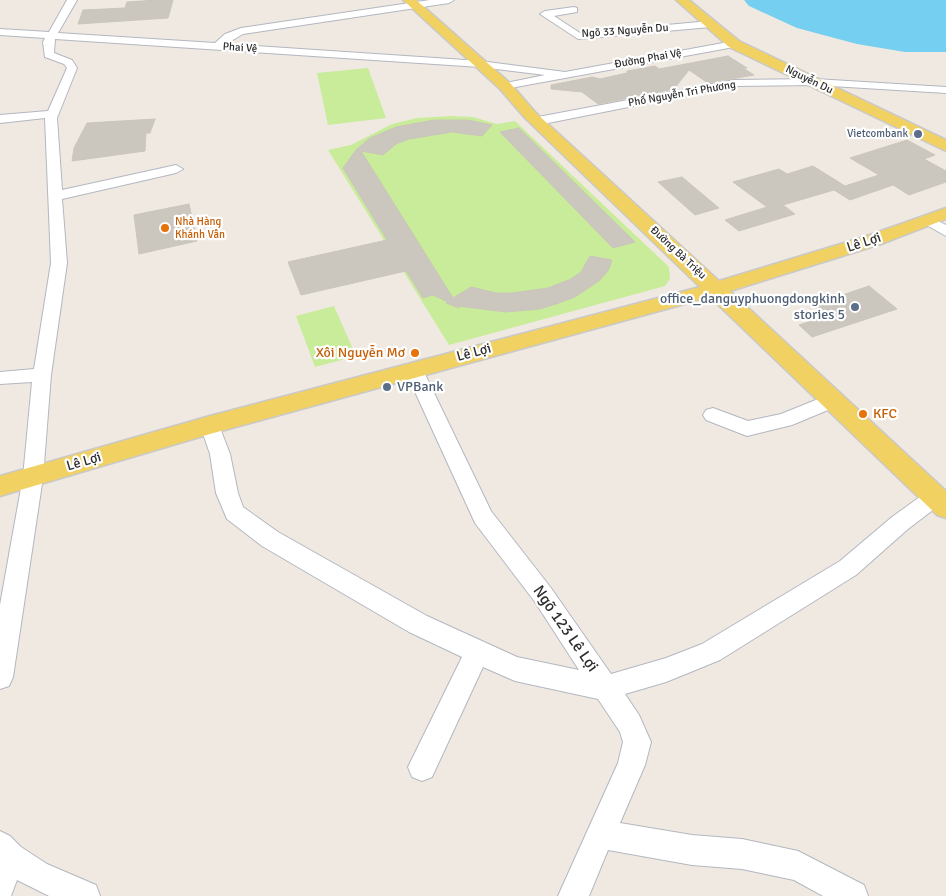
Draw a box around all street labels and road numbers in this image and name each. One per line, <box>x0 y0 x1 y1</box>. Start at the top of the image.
street label: Ngõ 33 Nguyễn Du <box>581 21 669 41</box>
street label: Phai Vệ <box>222 40 258 56</box>
street label: Đường Phai Vệ <box>613 47 683 71</box>
street label: Nguyễn Du <box>783 63 835 97</box>
street label: Phố Nguyễn Tri Phương <box>627 78 737 110</box>
street label: Đường Bà Triệu <box>647 224 709 282</box>
street label: Lê Lợi <box>845 230 883 256</box>
street label: Lê Lợi <box>455 340 493 366</box>
street label: Lê Lợi <box>65 449 103 475</box>
street label: Ngõ 123 Lê Lợi <box>528 582 602 676</box>

